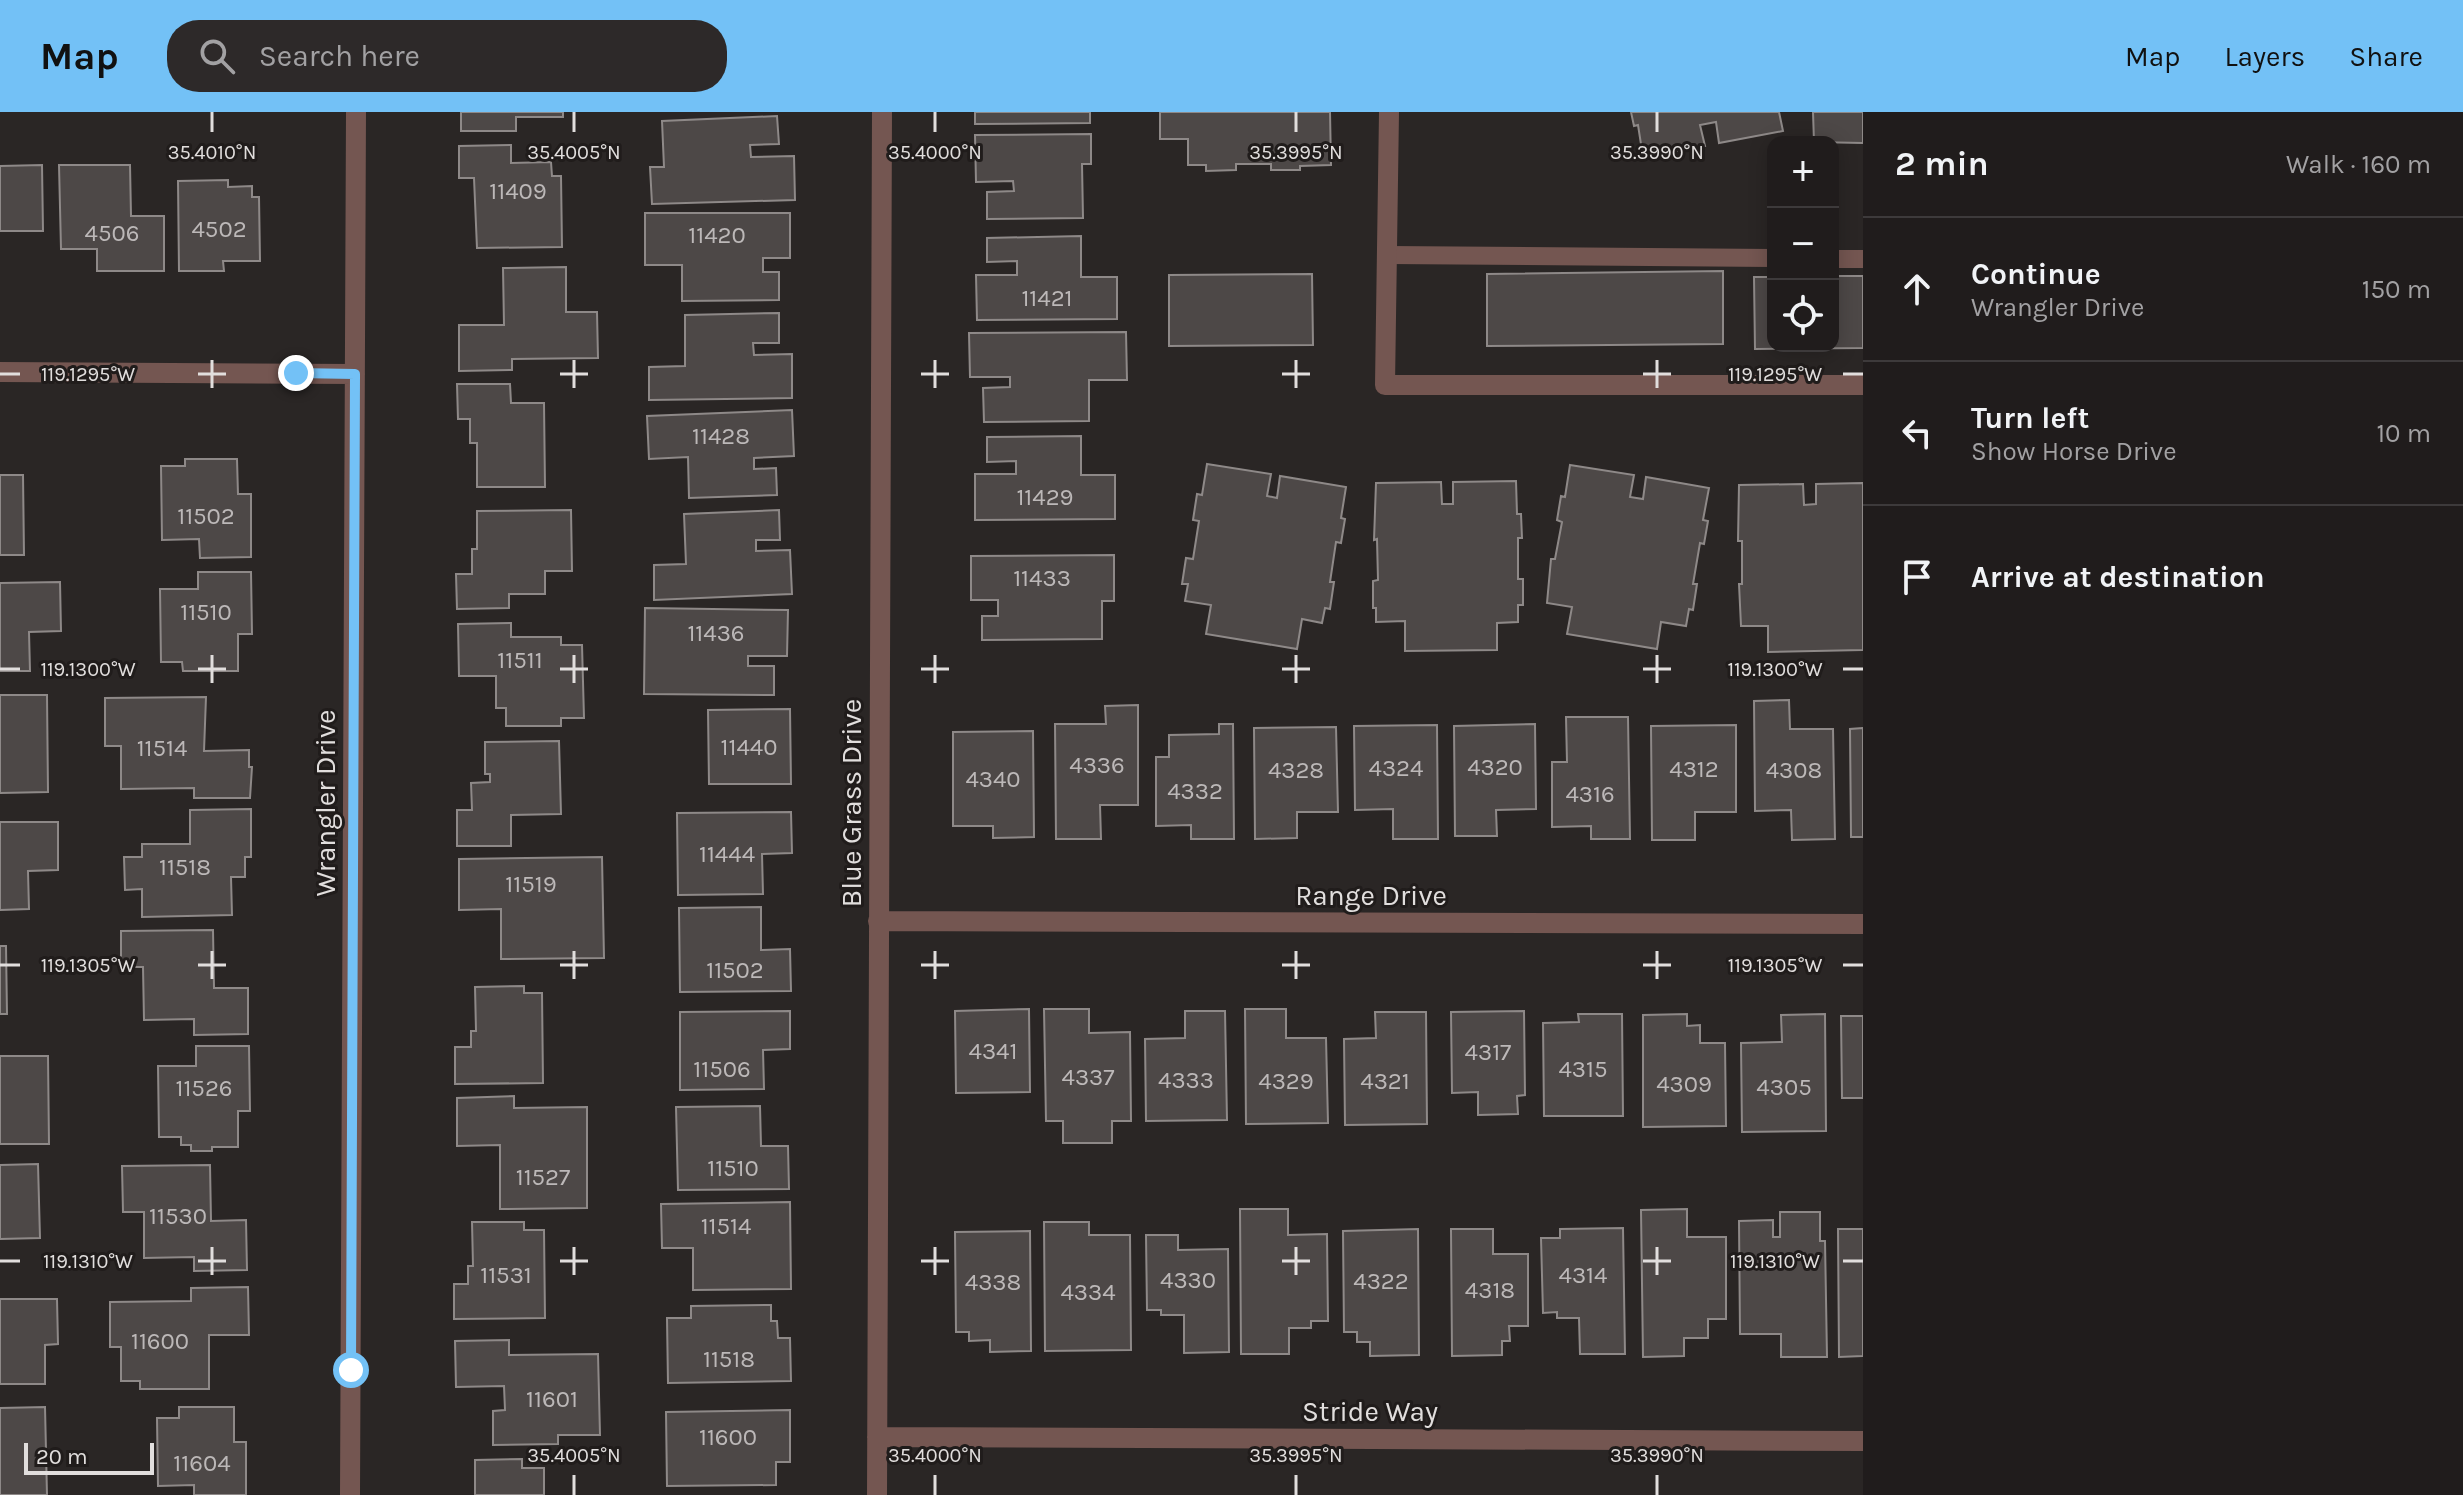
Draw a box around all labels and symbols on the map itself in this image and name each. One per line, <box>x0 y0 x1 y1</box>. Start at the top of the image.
text: 35.4010°N <box>168 141 256 164</box>
text: 35.4005°N <box>527 141 621 164</box>
text: 35.4000°N <box>888 141 982 164</box>
text: 35.3995°N <box>1249 141 1343 164</box>
text: 35.3990°N <box>1610 141 1704 164</box>
house number: 11409 <box>489 177 547 205</box>
house number: 4502 <box>191 215 247 243</box>
house number: 4506 <box>85 219 139 247</box>
house number: 11420 <box>688 221 746 249</box>
house number: 11421 <box>1021 284 1073 312</box>
route end <box>278 355 314 391</box>
text: 119.1295°W <box>41 363 135 386</box>
text: 119.1295°W <box>1728 363 1822 386</box>
house number: 11428 <box>692 422 750 450</box>
house number: 11429 <box>1016 483 1074 511</box>
house number: 11502 <box>177 502 235 530</box>
house number: 11433 <box>1013 564 1071 592</box>
house number: 11510 <box>180 598 232 626</box>
house number: 11436 <box>687 619 745 647</box>
house number: 11511 <box>497 646 543 674</box>
text: 119.1300°W <box>40 658 136 681</box>
text: 119.1300°W <box>1727 658 1823 681</box>
street label: Blue Grass Drive <box>835 699 868 907</box>
street label: Wrangler Drive <box>309 710 342 896</box>
house number: 11440 <box>721 733 777 761</box>
house number: 11514 <box>137 734 187 762</box>
house number: 4336 <box>1069 751 1125 779</box>
house number: 4320 <box>1467 753 1523 781</box>
house number: 4324 <box>1369 754 1423 782</box>
house number: 4312 <box>1669 755 1719 783</box>
house number: 4328 <box>1268 756 1324 784</box>
house number: 4308 <box>1766 756 1822 784</box>
house number: 4340 <box>965 765 1021 793</box>
house number: 4332 <box>1167 777 1223 805</box>
house number: 4316 <box>1565 780 1615 808</box>
house number: 11444 <box>699 840 755 868</box>
house number: 11518 <box>159 853 211 881</box>
house number: 11519 <box>505 870 557 898</box>
street label: Range Drive <box>1295 879 1447 912</box>
text: 119.1305°W <box>41 954 135 977</box>
text: 119.1305°W <box>1728 954 1822 977</box>
house number: 11502 <box>706 956 764 984</box>
house number: 4341 <box>969 1037 1017 1065</box>
house number: 4317 <box>1465 1038 1511 1066</box>
house number: 11506 <box>693 1055 751 1083</box>
house number: 4315 <box>1558 1055 1608 1083</box>
house number: 4337 <box>1061 1063 1115 1091</box>
house number: 4333 <box>1158 1066 1214 1094</box>
house number: 4329 <box>1258 1067 1314 1095</box>
house number: 4321 <box>1360 1067 1410 1095</box>
house number: 4309 <box>1656 1070 1712 1098</box>
house number: 4305 <box>1756 1073 1812 1101</box>
house number: 11526 <box>175 1074 233 1102</box>
house number: 11510 <box>707 1154 759 1182</box>
house number: 11527 <box>516 1163 570 1191</box>
house number: 11530 <box>149 1202 207 1230</box>
house number: 11514 <box>701 1212 751 1240</box>
text: 119.1310°W <box>43 1250 133 1273</box>
text: 119.1310°W <box>1730 1250 1820 1273</box>
house number: 11531 <box>480 1261 532 1289</box>
house number: 4314 <box>1559 1261 1607 1289</box>
house number: 4330 <box>1160 1266 1216 1294</box>
house number: 4322 <box>1353 1267 1409 1295</box>
house number: 4338 <box>965 1268 1021 1296</box>
house number: 4318 <box>1465 1276 1515 1304</box>
house number: 4334 <box>1060 1278 1116 1306</box>
house number: 11600 <box>131 1327 189 1355</box>
house number: 11518 <box>703 1345 755 1373</box>
route start <box>333 1352 369 1388</box>
house number: 11601 <box>526 1385 578 1413</box>
street label: Stride Way <box>1302 1395 1438 1428</box>
house number: 11600 <box>699 1423 757 1451</box>
scale bar <box>24 1439 154 1475</box>
text: 35.4005°N <box>527 1444 621 1467</box>
text: 35.4000°N <box>888 1444 982 1467</box>
text: 35.3995°N <box>1249 1444 1343 1467</box>
text: 35.3990°N <box>1610 1444 1704 1467</box>
house number: 11604 <box>173 1449 231 1477</box>

